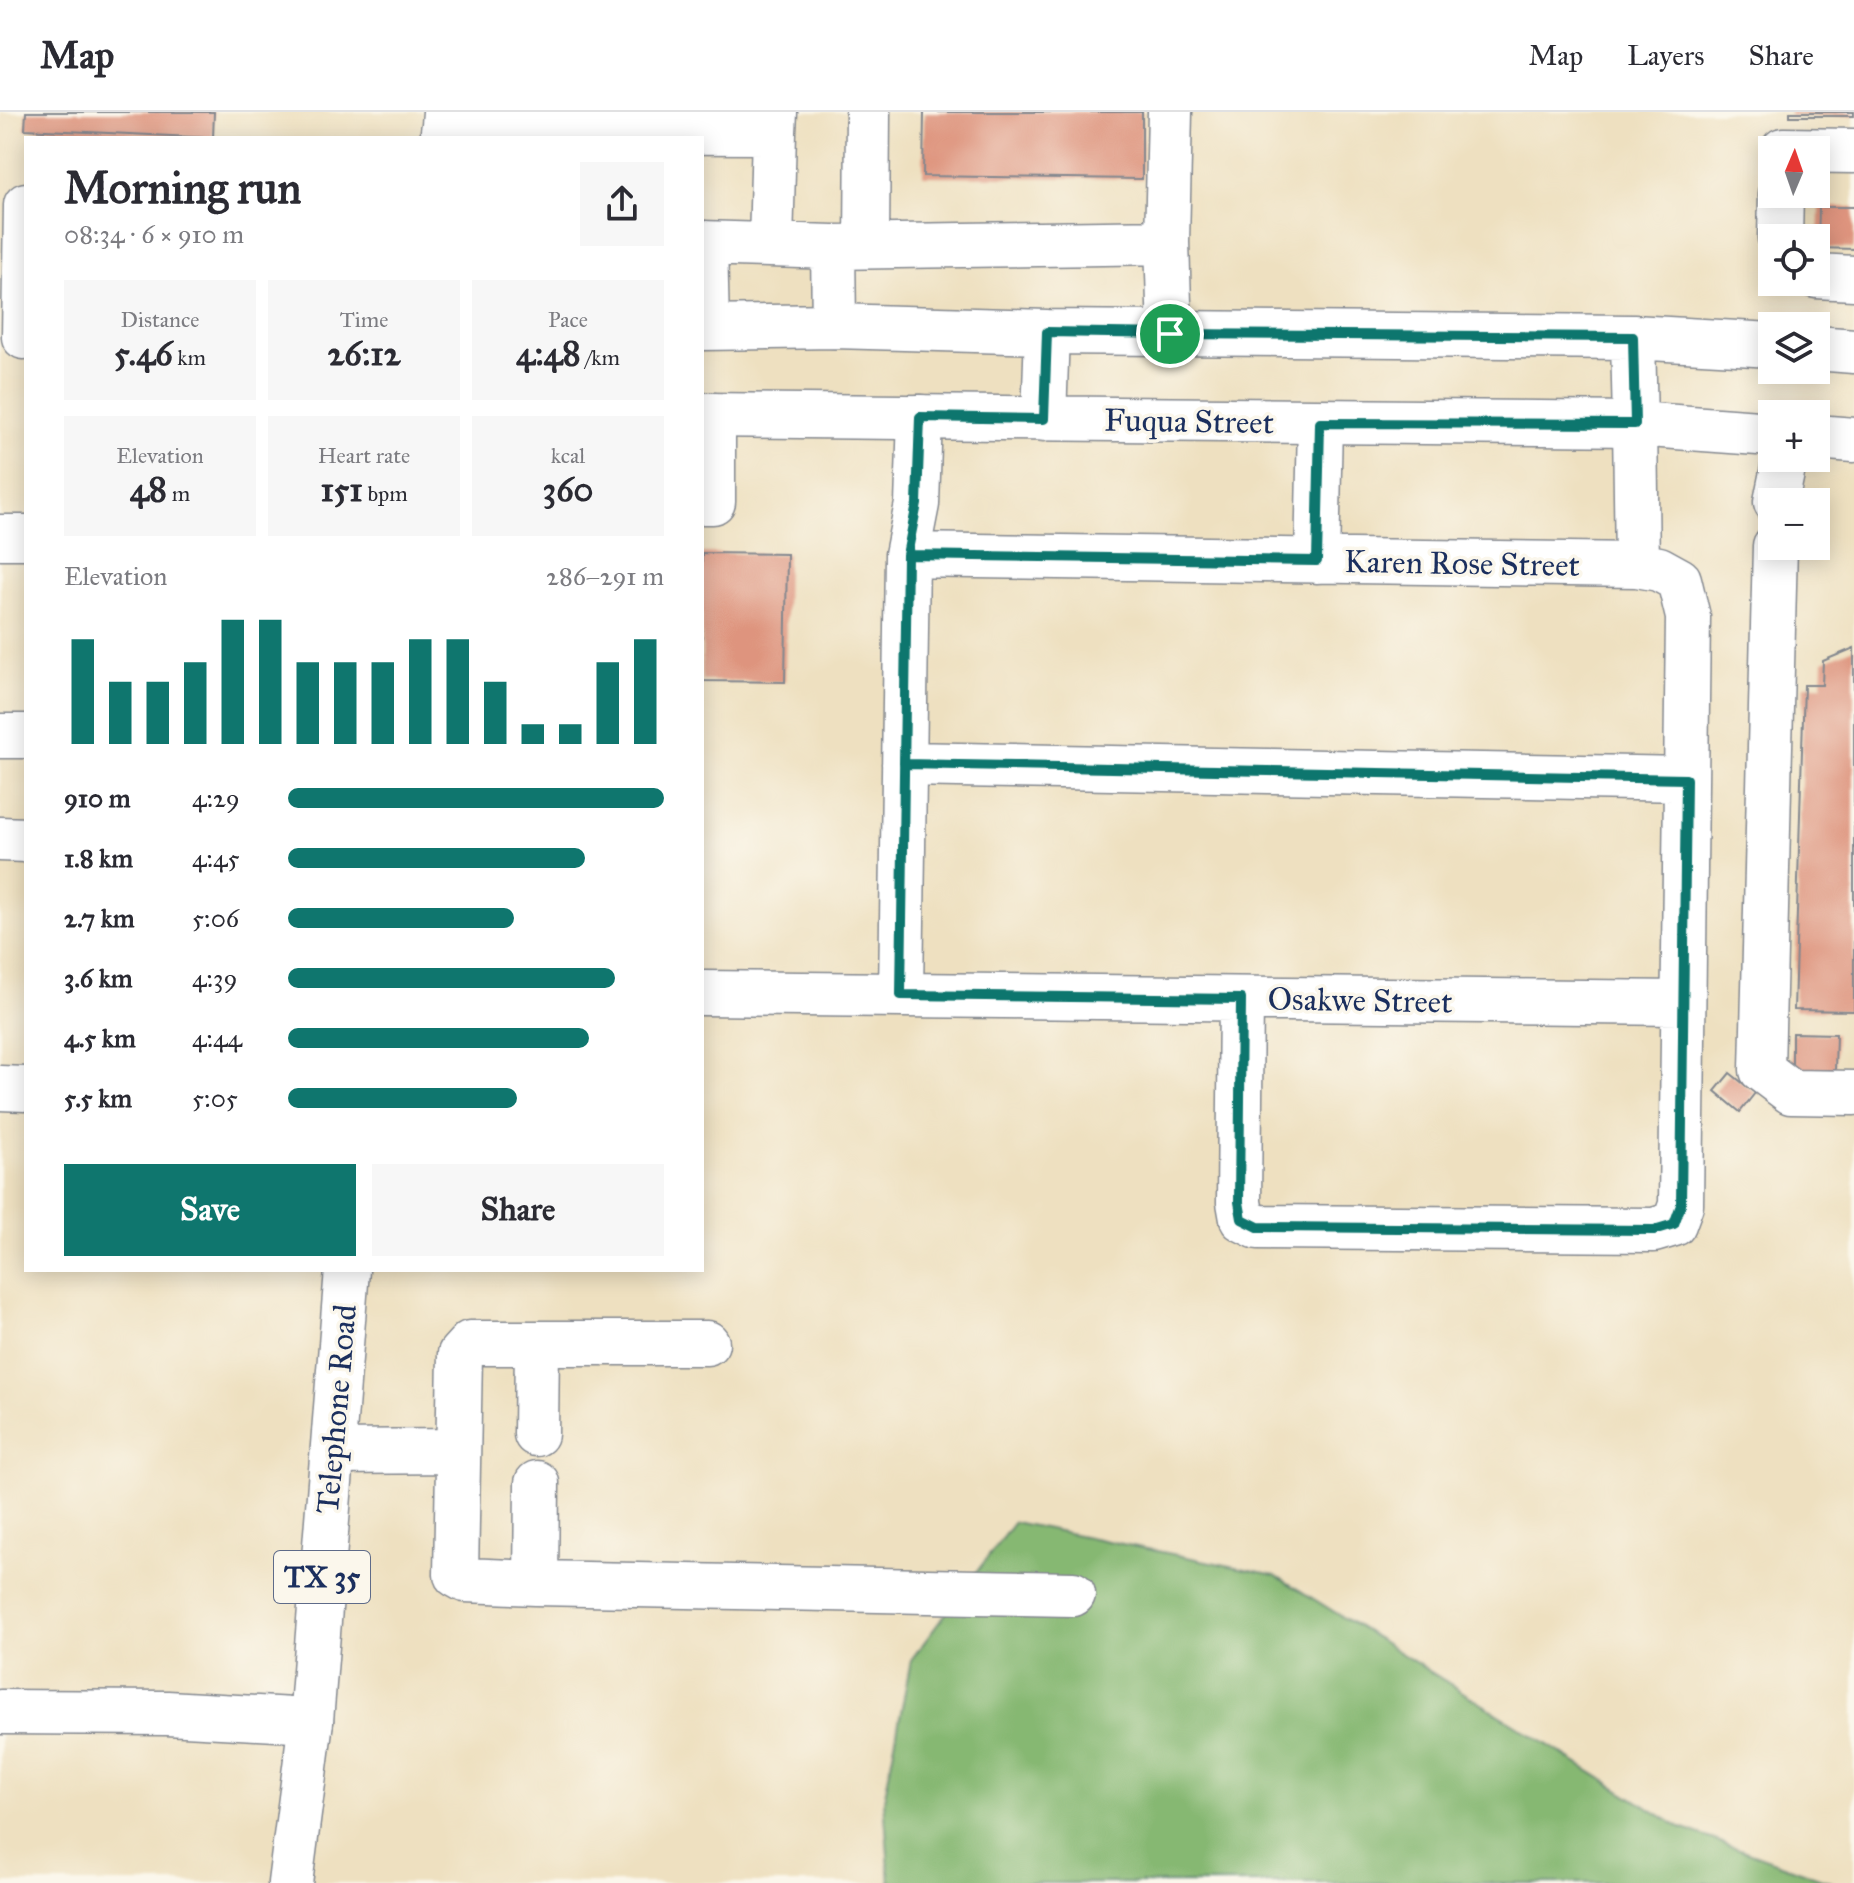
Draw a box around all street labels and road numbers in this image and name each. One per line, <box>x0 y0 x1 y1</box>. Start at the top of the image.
street label: Fuqua Street <box>1104 401 1274 442</box>
street label: Karen Rose Street <box>1344 542 1580 585</box>
street label: Osakwe Street <box>1267 979 1453 1022</box>
street label: Telephone Road <box>308 1303 365 1515</box>
road number: TX 35 <box>274 1551 370 1603</box>

